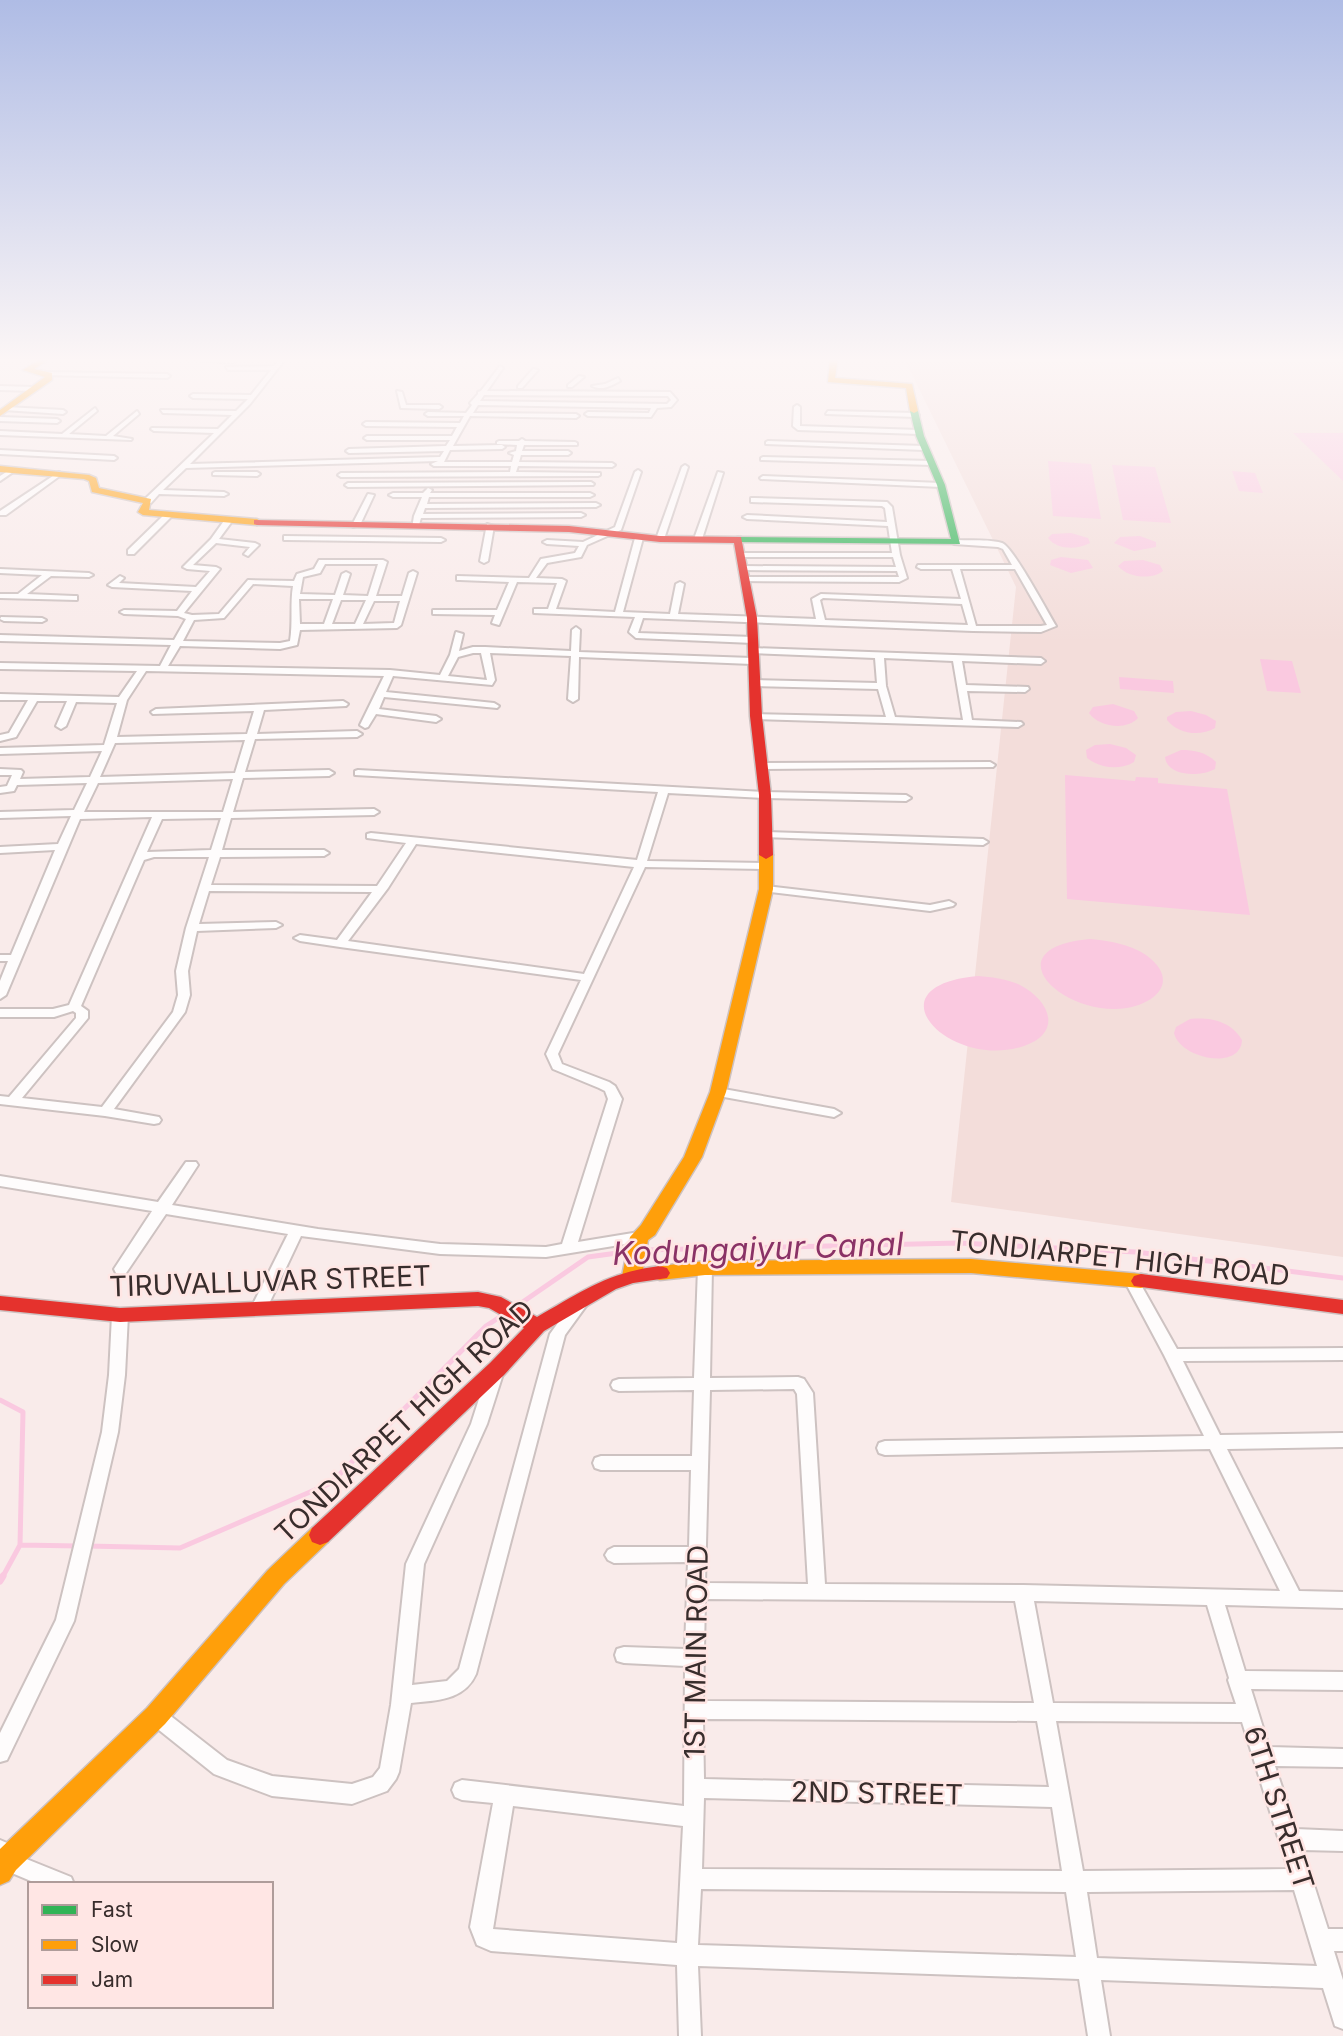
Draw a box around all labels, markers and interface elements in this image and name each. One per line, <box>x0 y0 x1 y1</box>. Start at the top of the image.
street label: TONDIARPET HIGH ROAD <box>948 1223 1292 1293</box>
water label: Kodungaiyur Canal <box>612 1224 904 1273</box>
street label: TIRUVALLUVAR STREET <box>108 1258 432 1304</box>
street label: TONDIARPET HIGH ROAD <box>268 1292 540 1550</box>
street label: 1ST MAIN ROAD <box>677 1545 715 1759</box>
street label: 6TH STREET <box>1237 1722 1321 1894</box>
street label: 2ND STREET <box>791 1775 963 1811</box>
legend <box>28 1882 273 2008</box>
text: Fast <box>91 1897 133 1922</box>
text: Slow <box>91 1932 139 1957</box>
text: Jam <box>91 1967 133 1992</box>

